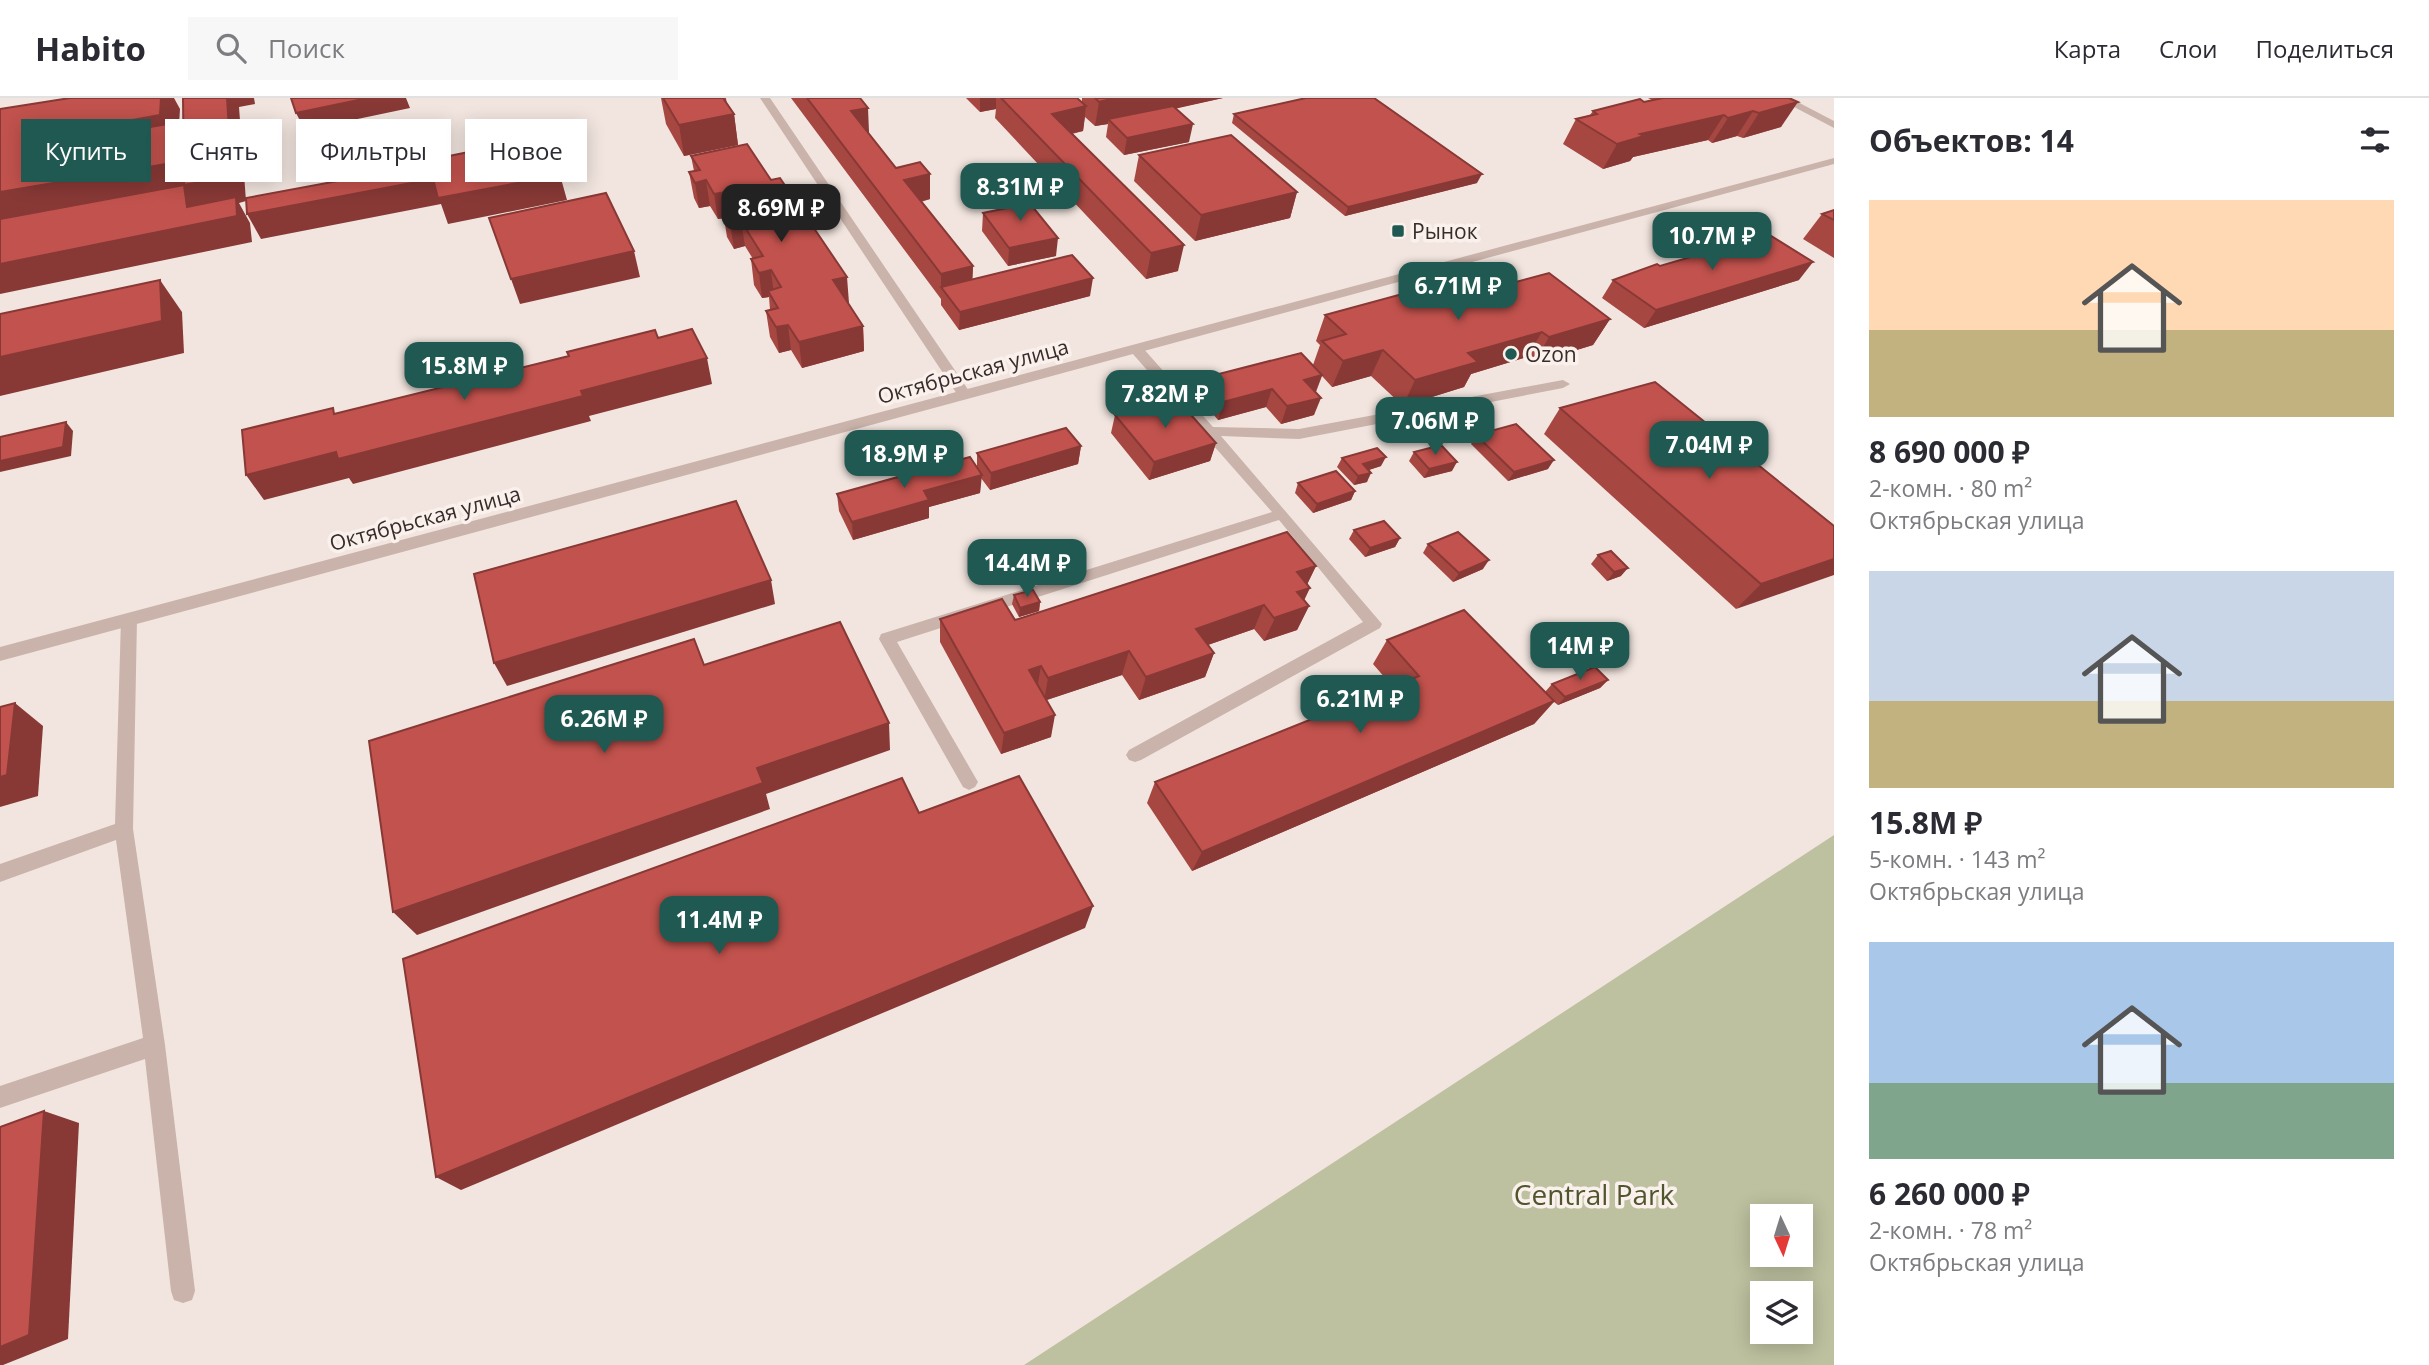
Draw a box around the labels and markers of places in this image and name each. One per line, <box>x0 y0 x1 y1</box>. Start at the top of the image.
pin: 8.31M ₽ <box>955 164 1085 223</box>
pin: 8.69M ₽ <box>716 184 846 244</box>
pin: 10.7M ₽ <box>1647 212 1777 272</box>
place label: Рынок <box>1412 217 1478 245</box>
marker: Рынок <box>1390 223 1406 239</box>
pin: 6.71M ₽ <box>1393 262 1523 322</box>
place label: Ozon <box>1525 340 1577 368</box>
pin: 15.8M ₽ <box>399 342 529 402</box>
marker: Ozon <box>1503 346 1519 362</box>
pin: 7.82M ₽ <box>1100 370 1230 430</box>
pin: 7.06M ₽ <box>1370 398 1500 457</box>
pin: 7.04M ₽ <box>1644 422 1774 481</box>
pin: 18.9M ₽ <box>839 430 969 490</box>
pin: 14.4M ₽ <box>962 540 1092 599</box>
pin: 14M ₽ <box>1531 622 1629 682</box>
pin: 6.21M ₽ <box>1295 676 1425 735</box>
pin: 6.26M ₽ <box>539 696 669 755</box>
pin: 11.4M ₽ <box>654 896 784 956</box>

